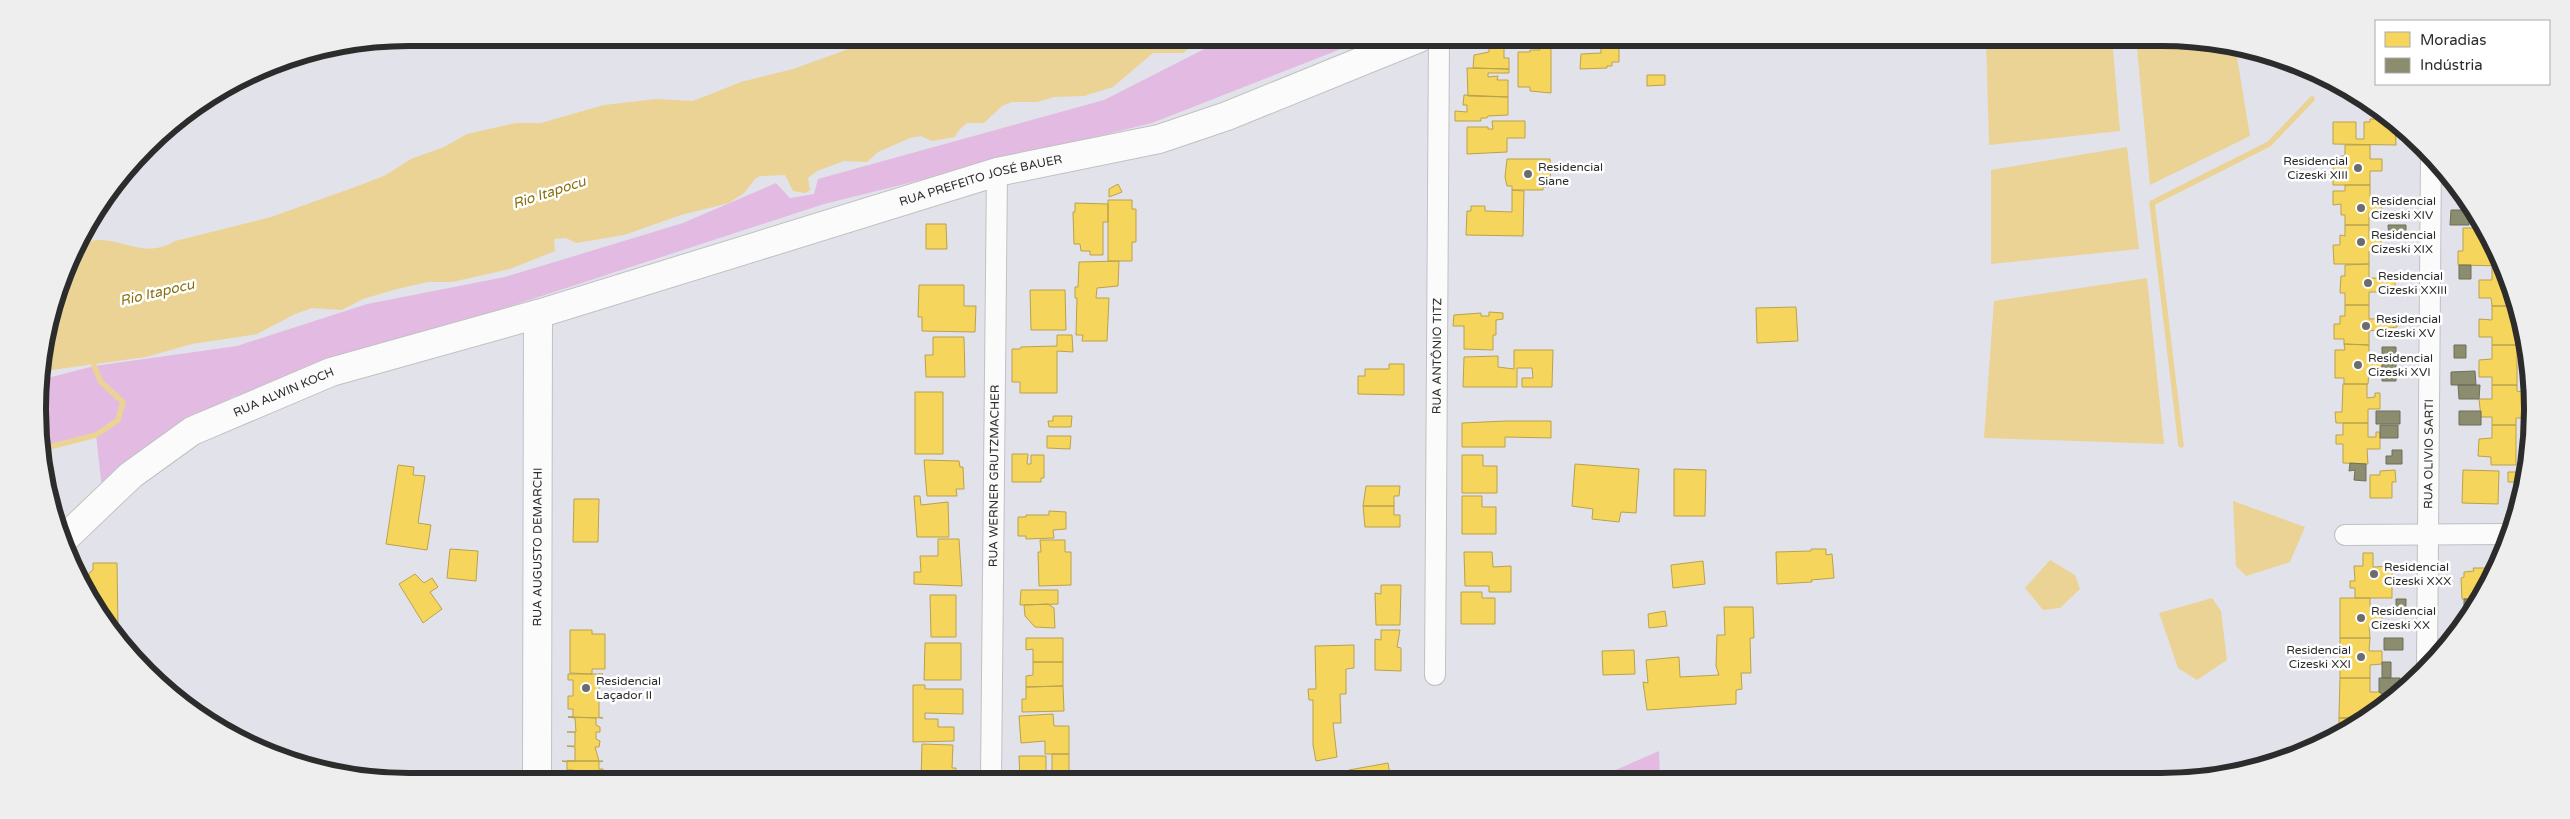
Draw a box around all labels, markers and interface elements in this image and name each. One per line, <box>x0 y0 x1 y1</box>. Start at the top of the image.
legend <box>2375 20 2550 85</box>
text: Moradias <box>2420 31 2486 49</box>
text: Indústria <box>2420 56 2483 74</box>
street label: RUA PREFEITO JOSÉ BAUER <box>898 152 1063 209</box>
place label: Residencial Cizeski XIII <box>2283 154 2348 182</box>
place label: Residencial Siane <box>1538 160 1603 188</box>
marker: Residencial Cizeski XIII <box>2352 162 2364 174</box>
marker: Residencial Siane <box>1522 168 1534 180</box>
water label: Rio Itapocu <box>510 172 589 212</box>
place label: Residencial Cizeski XIV <box>2371 194 2436 222</box>
marker: Residencial Cizeski XIV <box>2355 202 2367 214</box>
place label: Residencial Cizeski XIX <box>2371 228 2436 256</box>
marker: Residencial Cizeski XIX <box>2355 236 2367 248</box>
place label: Residencial Cizeski XXIII <box>2378 269 2447 297</box>
water label: Rio Itapocu <box>118 275 197 309</box>
marker: Residencial Cizeski XXIII <box>2362 277 2374 289</box>
street label: RUA ANTÔNIO TITZ <box>1430 297 1444 414</box>
place label: Residencial Cizeski XV <box>2376 312 2441 340</box>
marker: Residencial Cizeski XV <box>2360 320 2372 332</box>
place label: Residencial Cizeski XVI <box>2368 351 2433 379</box>
marker: Residencial Cizeski XVI <box>2352 359 2364 371</box>
street label: RUA ALWIN KOCH <box>231 365 336 420</box>
street label: RUA WERNER GRUTZMACHER <box>986 385 1002 567</box>
street label: RUA OLIVIO SARTI <box>2421 399 2436 509</box>
street label: RUA AUGUSTO DEMARCHI <box>530 467 545 627</box>
place label: Residencial Cizeski XXX <box>2384 560 2451 588</box>
marker: Residencial Cizeski XXX <box>2368 568 2380 580</box>
place label: Residencial Cizeski XX <box>2371 604 2436 632</box>
marker: Residencial Cizeski XX <box>2355 612 2367 624</box>
place label: Residencial Cizeski XXI <box>2286 643 2351 671</box>
marker: Residencial Cizeski XXI <box>2355 651 2367 663</box>
place label: Residencial Laçador II <box>596 674 661 702</box>
marker: Residencial Laçador II <box>580 682 592 694</box>

